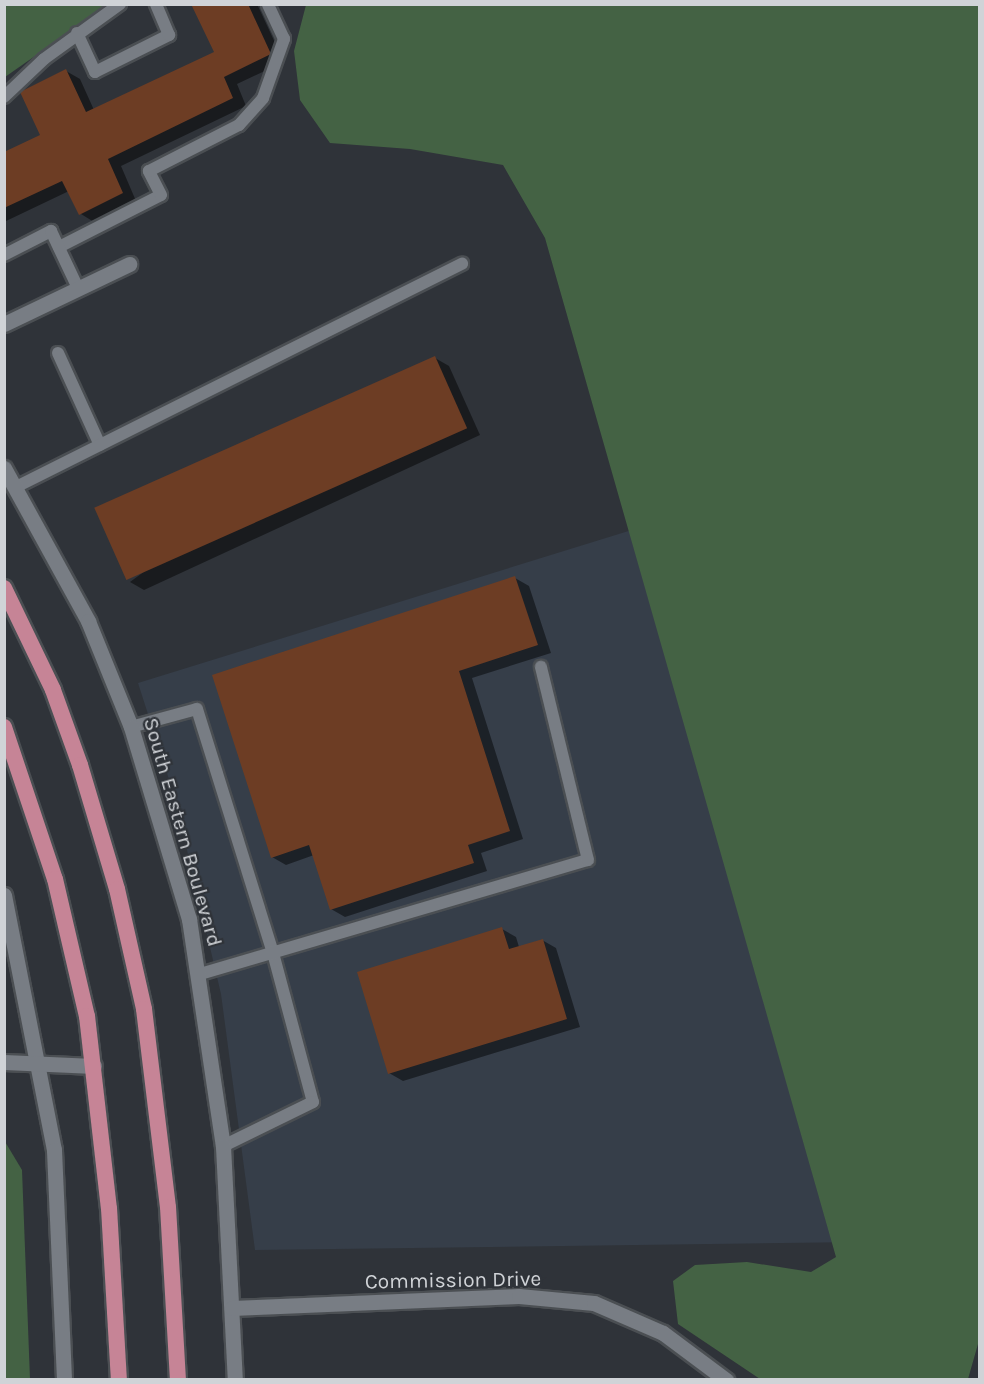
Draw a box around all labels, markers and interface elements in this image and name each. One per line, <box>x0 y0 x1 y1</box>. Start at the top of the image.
street label: South Eastern Boulevard <box>138 715 228 949</box>
street label: Commission Drive <box>365 1266 541 1294</box>

